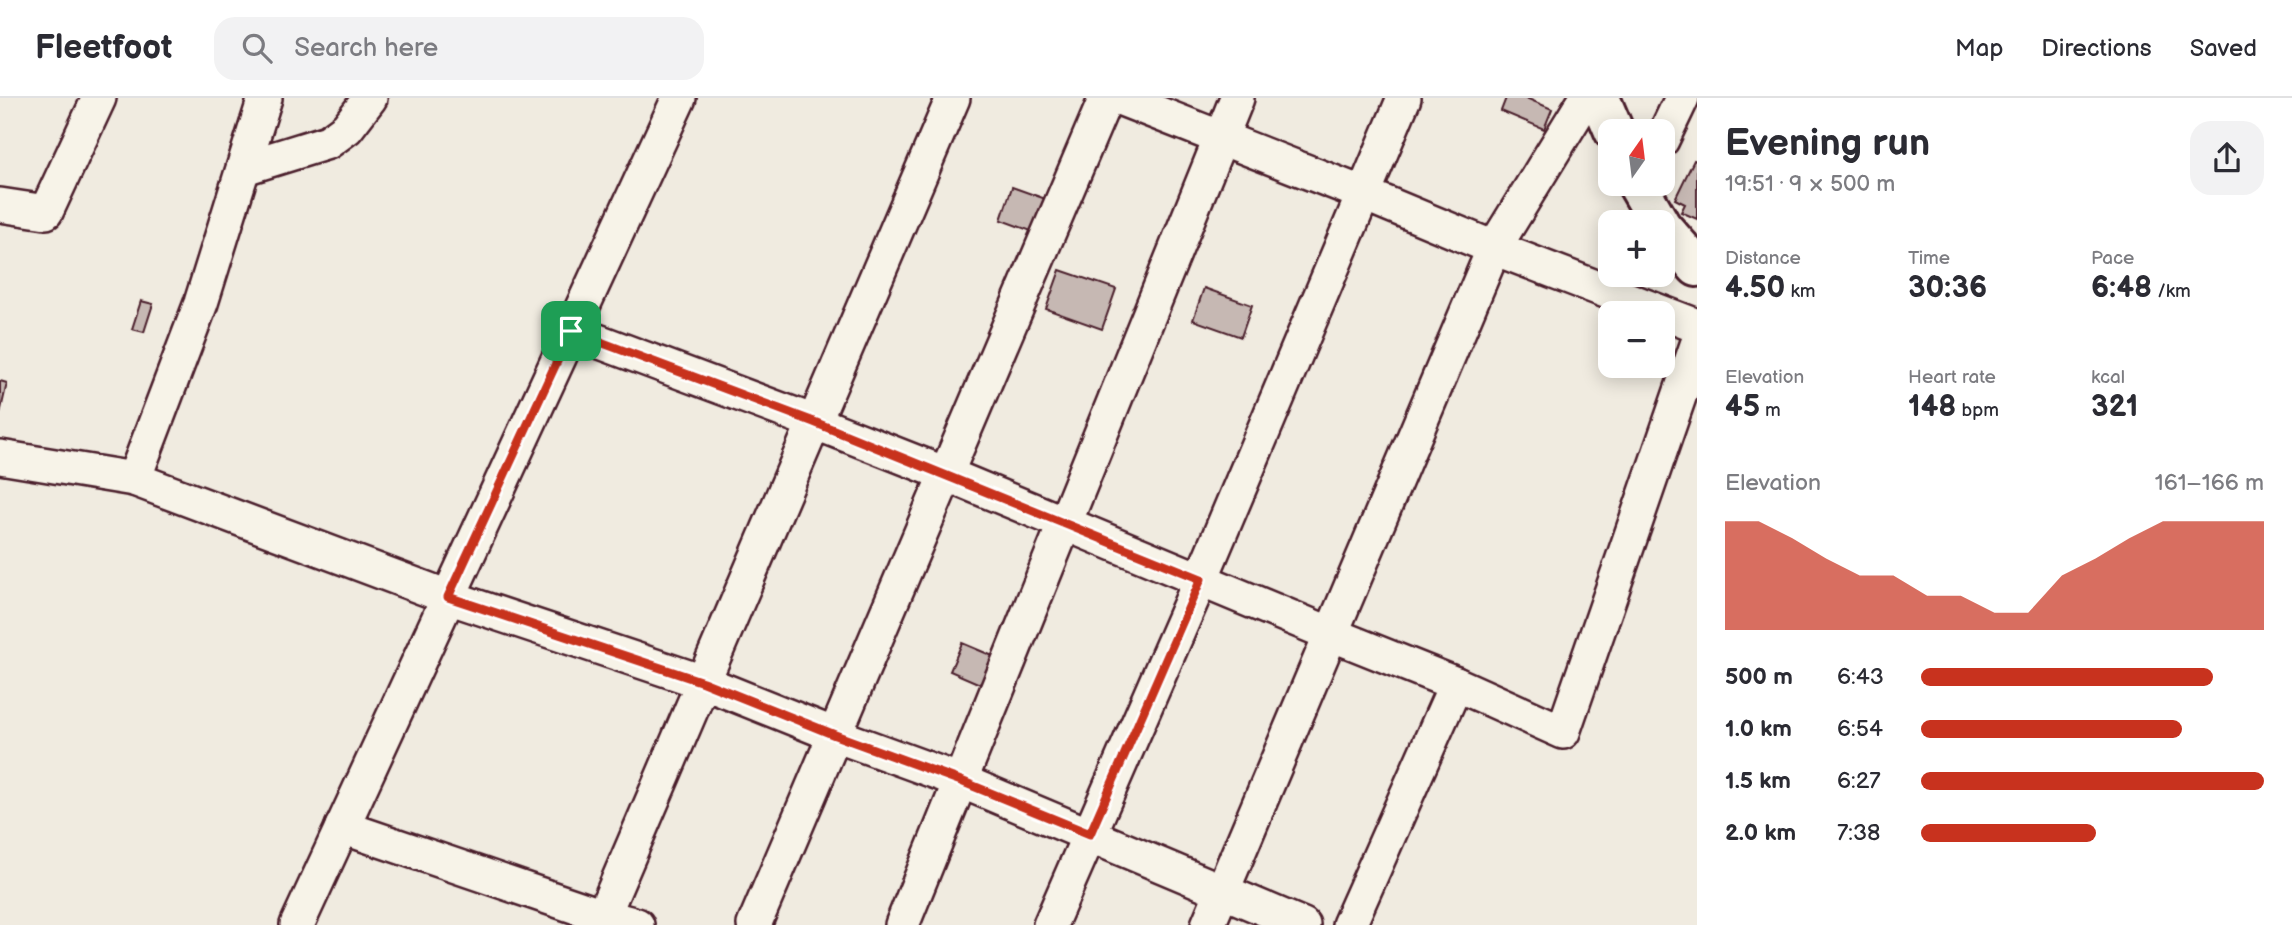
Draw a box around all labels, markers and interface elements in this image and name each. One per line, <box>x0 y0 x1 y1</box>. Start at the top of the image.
search box <box>214 17 704 80</box>
text: Fleetfoot <box>35 28 172 68</box>
icon: search <box>238 29 276 67</box>
text: Search here <box>294 33 438 64</box>
text: Map <box>1955 34 2003 63</box>
text: Directions <box>2041 34 2152 63</box>
text: Saved <box>2190 34 2257 63</box>
north arrow <box>1598 119 1675 196</box>
map controls <box>1598 119 1675 378</box>
text: Evening run <box>1725 121 1930 166</box>
button: share <box>2190 121 2264 195</box>
text: 19:51 · 9 × 500 m <box>1725 170 1895 198</box>
button: + <box>1598 210 1675 287</box>
text: Distance <box>1725 247 1801 270</box>
text: Time <box>1908 247 1950 270</box>
text: Pace <box>2091 247 2134 270</box>
text: 4.50 <box>1725 270 1785 306</box>
text: 30:36 <box>1908 270 1987 306</box>
text: 6:48 <box>2091 270 2152 306</box>
text: km <box>1785 280 1815 303</box>
text: /km <box>2152 280 2191 303</box>
pin <box>541 301 601 361</box>
button: − <box>1598 301 1675 378</box>
icon: arrive <box>552 312 590 350</box>
text: Elevation <box>1725 366 1804 389</box>
text: Heart rate <box>1908 366 1996 389</box>
text: kcal <box>2091 366 2125 389</box>
text: 45 <box>1725 389 1760 425</box>
text: 148 <box>1908 389 1956 425</box>
text: 321 <box>2091 389 2139 425</box>
text: m <box>1760 399 1781 422</box>
text: bpm <box>1956 399 1999 422</box>
text: Elevation <box>1725 469 1821 497</box>
text: 161–166 m <box>2155 469 2264 497</box>
text: 500 m <box>1725 663 1793 691</box>
text: 6:43 <box>1837 663 1884 691</box>
text: 1.0 km <box>1725 715 1792 743</box>
text: 6:54 <box>1837 715 1883 743</box>
text: 1.5 km <box>1725 767 1791 795</box>
text: 6:27 <box>1837 767 1881 795</box>
text: 2.0 km <box>1725 819 1796 847</box>
text: 7:38 <box>1837 819 1881 847</box>

